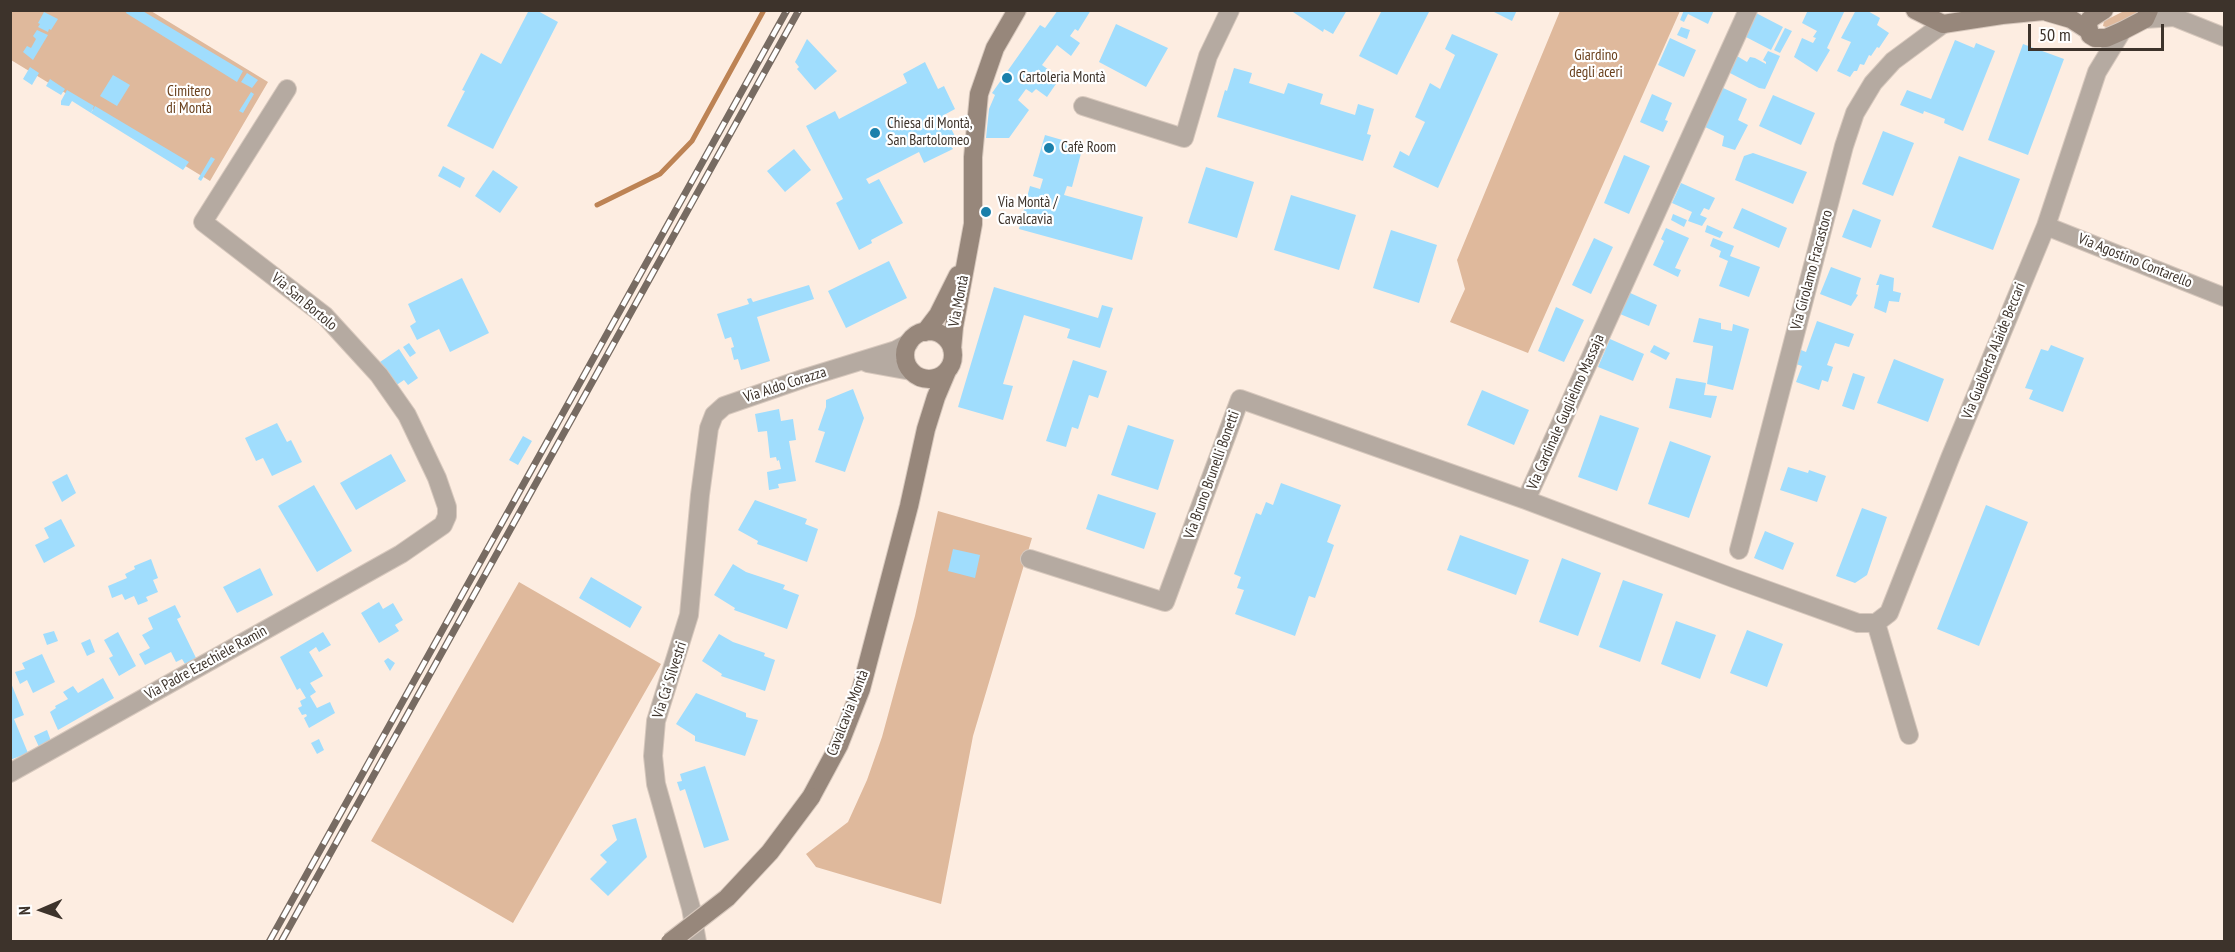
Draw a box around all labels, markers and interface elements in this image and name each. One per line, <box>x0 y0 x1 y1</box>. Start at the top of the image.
scale bar <box>2031 12 2168 50</box>
text: 50 m <box>2039 23 2071 46</box>
park label: Giardino degli aceri <box>1569 47 1623 82</box>
place label: Cartoleria Montà <box>1019 69 1106 87</box>
marker: Cartoleria Montà <box>1000 71 1014 85</box>
park label: Cimitero di Montà <box>166 83 212 118</box>
place label: Chiesa di Montà, San Bartolomeo <box>887 115 973 150</box>
marker: Chiesa di Montà, San Bartolomeo <box>868 126 882 140</box>
place label: Cafè Room <box>1061 139 1116 157</box>
marker: Cafè Room <box>1042 141 1056 155</box>
place label: Via Montà / Cavalcavia <box>998 194 1058 229</box>
marker: Via Montà / Cavalcavia <box>979 205 993 219</box>
street label: Via Girolamo Fracastoro <box>1787 208 1837 332</box>
street label: Via Agostino Contarello <box>2075 230 2195 292</box>
street label: Via San Bortolo <box>268 269 340 335</box>
street label: Via Montà <box>945 274 973 328</box>
street label: Via Gualberta Alaide Beccari <box>1958 280 2030 422</box>
street label: Via Cardinale Guglielmo Massaja <box>1524 331 1608 493</box>
street label: Via Aldo Corazza <box>741 363 829 407</box>
street label: Via Bruno Brunelli Bonetti <box>1180 408 1244 542</box>
street label: Via Padre Ezechiele Ramin <box>142 622 270 704</box>
street label: Via Ca' Silvestri <box>649 639 691 721</box>
street label: Cavalcavia Montà <box>823 668 873 758</box>
north arrow <box>12 880 72 940</box>
text: N <box>14 906 34 915</box>

